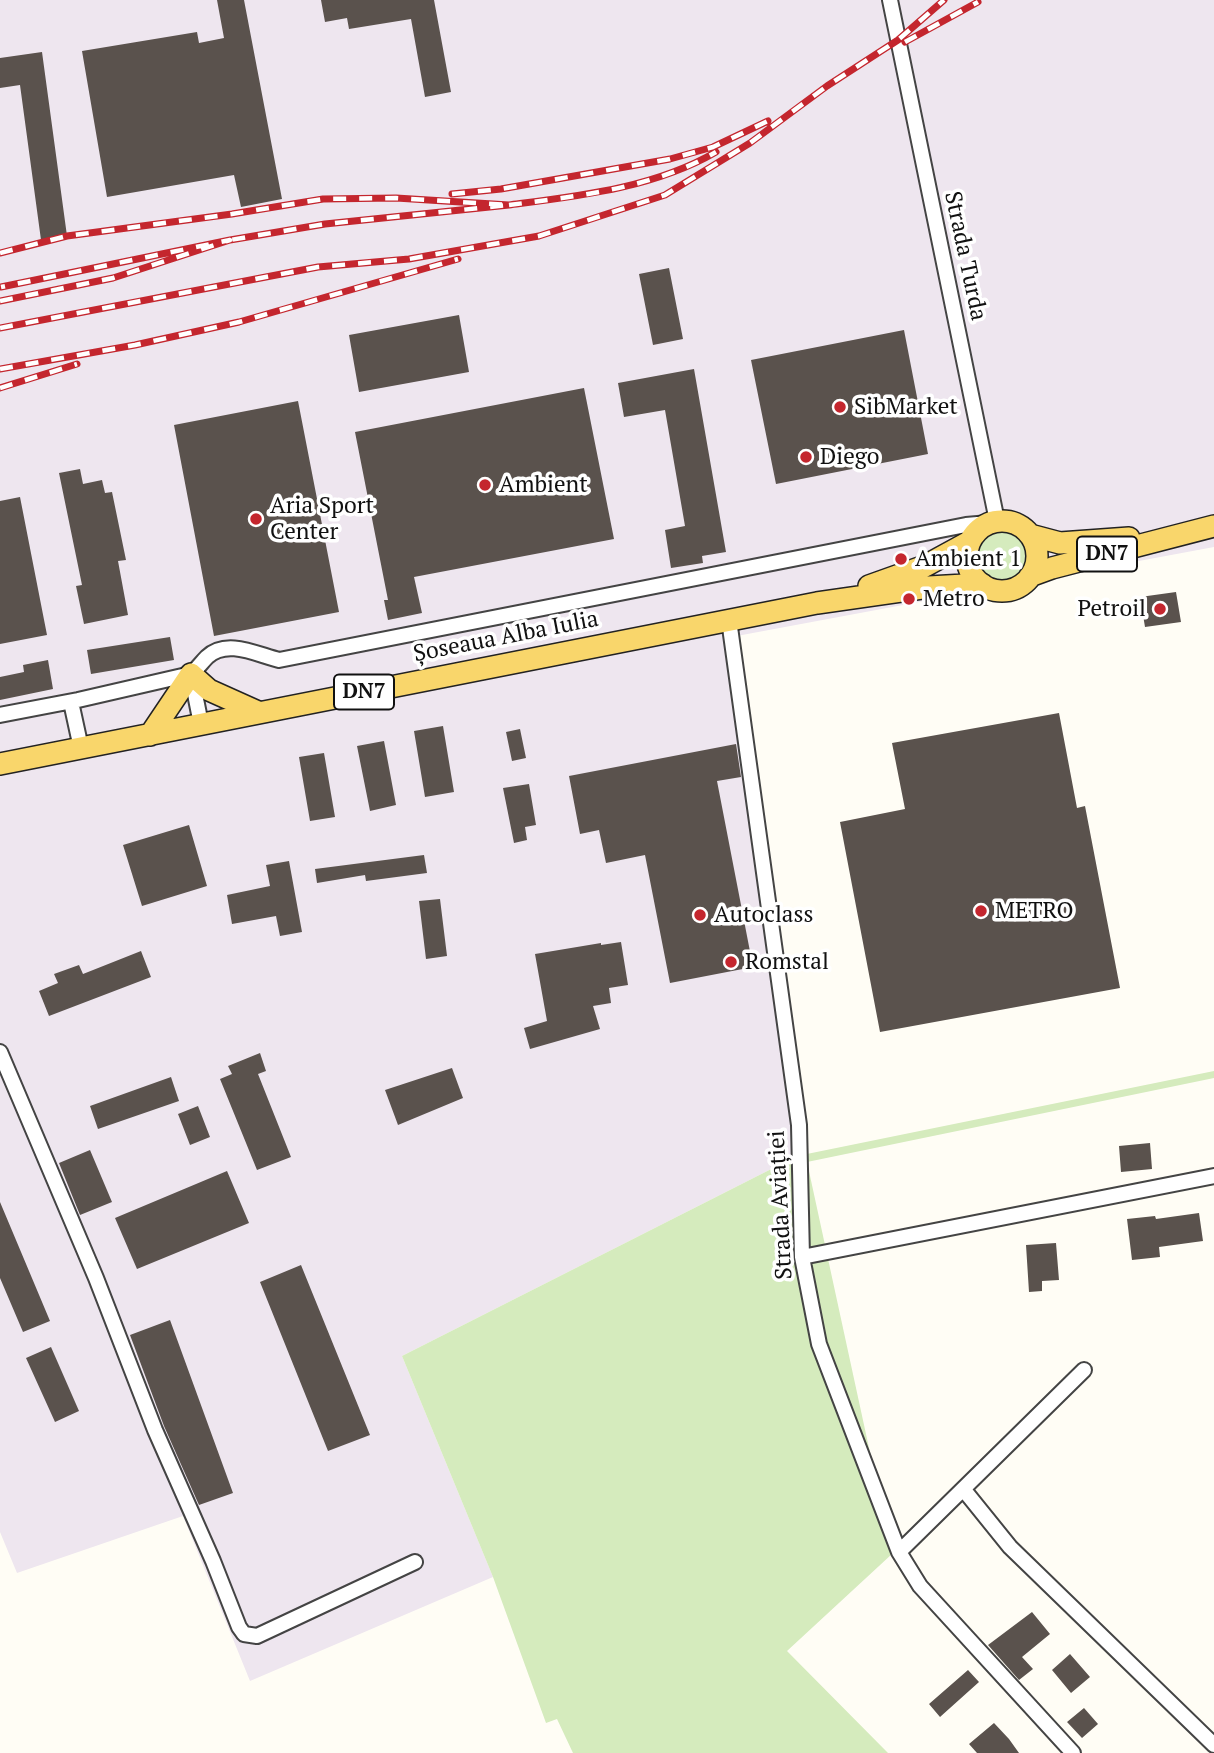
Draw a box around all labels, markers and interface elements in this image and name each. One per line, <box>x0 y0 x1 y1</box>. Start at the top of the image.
street label: Strada Turda <box>938 189 992 323</box>
place label: SibMarket <box>854 393 958 421</box>
marker: SibMarket <box>832 399 848 415</box>
place label: Diego <box>820 443 880 471</box>
marker: Diego <box>798 449 814 465</box>
place label: Ambient <box>499 471 588 499</box>
marker: Ambient <box>477 477 493 493</box>
place label: Aria Sport Center <box>270 492 374 546</box>
marker: Aria Sport Center <box>248 511 264 527</box>
road number: DN7 <box>1077 536 1137 572</box>
place label: Ambient 1 <box>915 545 1022 573</box>
marker: Ambient 1 <box>893 551 909 567</box>
place label: Metro <box>923 585 985 613</box>
marker: Metro <box>901 591 917 607</box>
place label: Petroil <box>1077 595 1146 623</box>
marker: Petroil <box>1152 601 1168 617</box>
street label: Șoseaua Alba Iulia <box>411 606 601 668</box>
road number: DN7 <box>334 674 394 710</box>
place label: METRO <box>995 897 1074 925</box>
place label: Autoclass <box>714 901 813 929</box>
marker: METRO <box>973 903 989 919</box>
marker: Autoclass <box>692 907 708 923</box>
place label: Romstal <box>745 948 829 976</box>
marker: Romstal <box>723 954 739 970</box>
street label: Strada Aviației <box>763 1130 799 1280</box>

